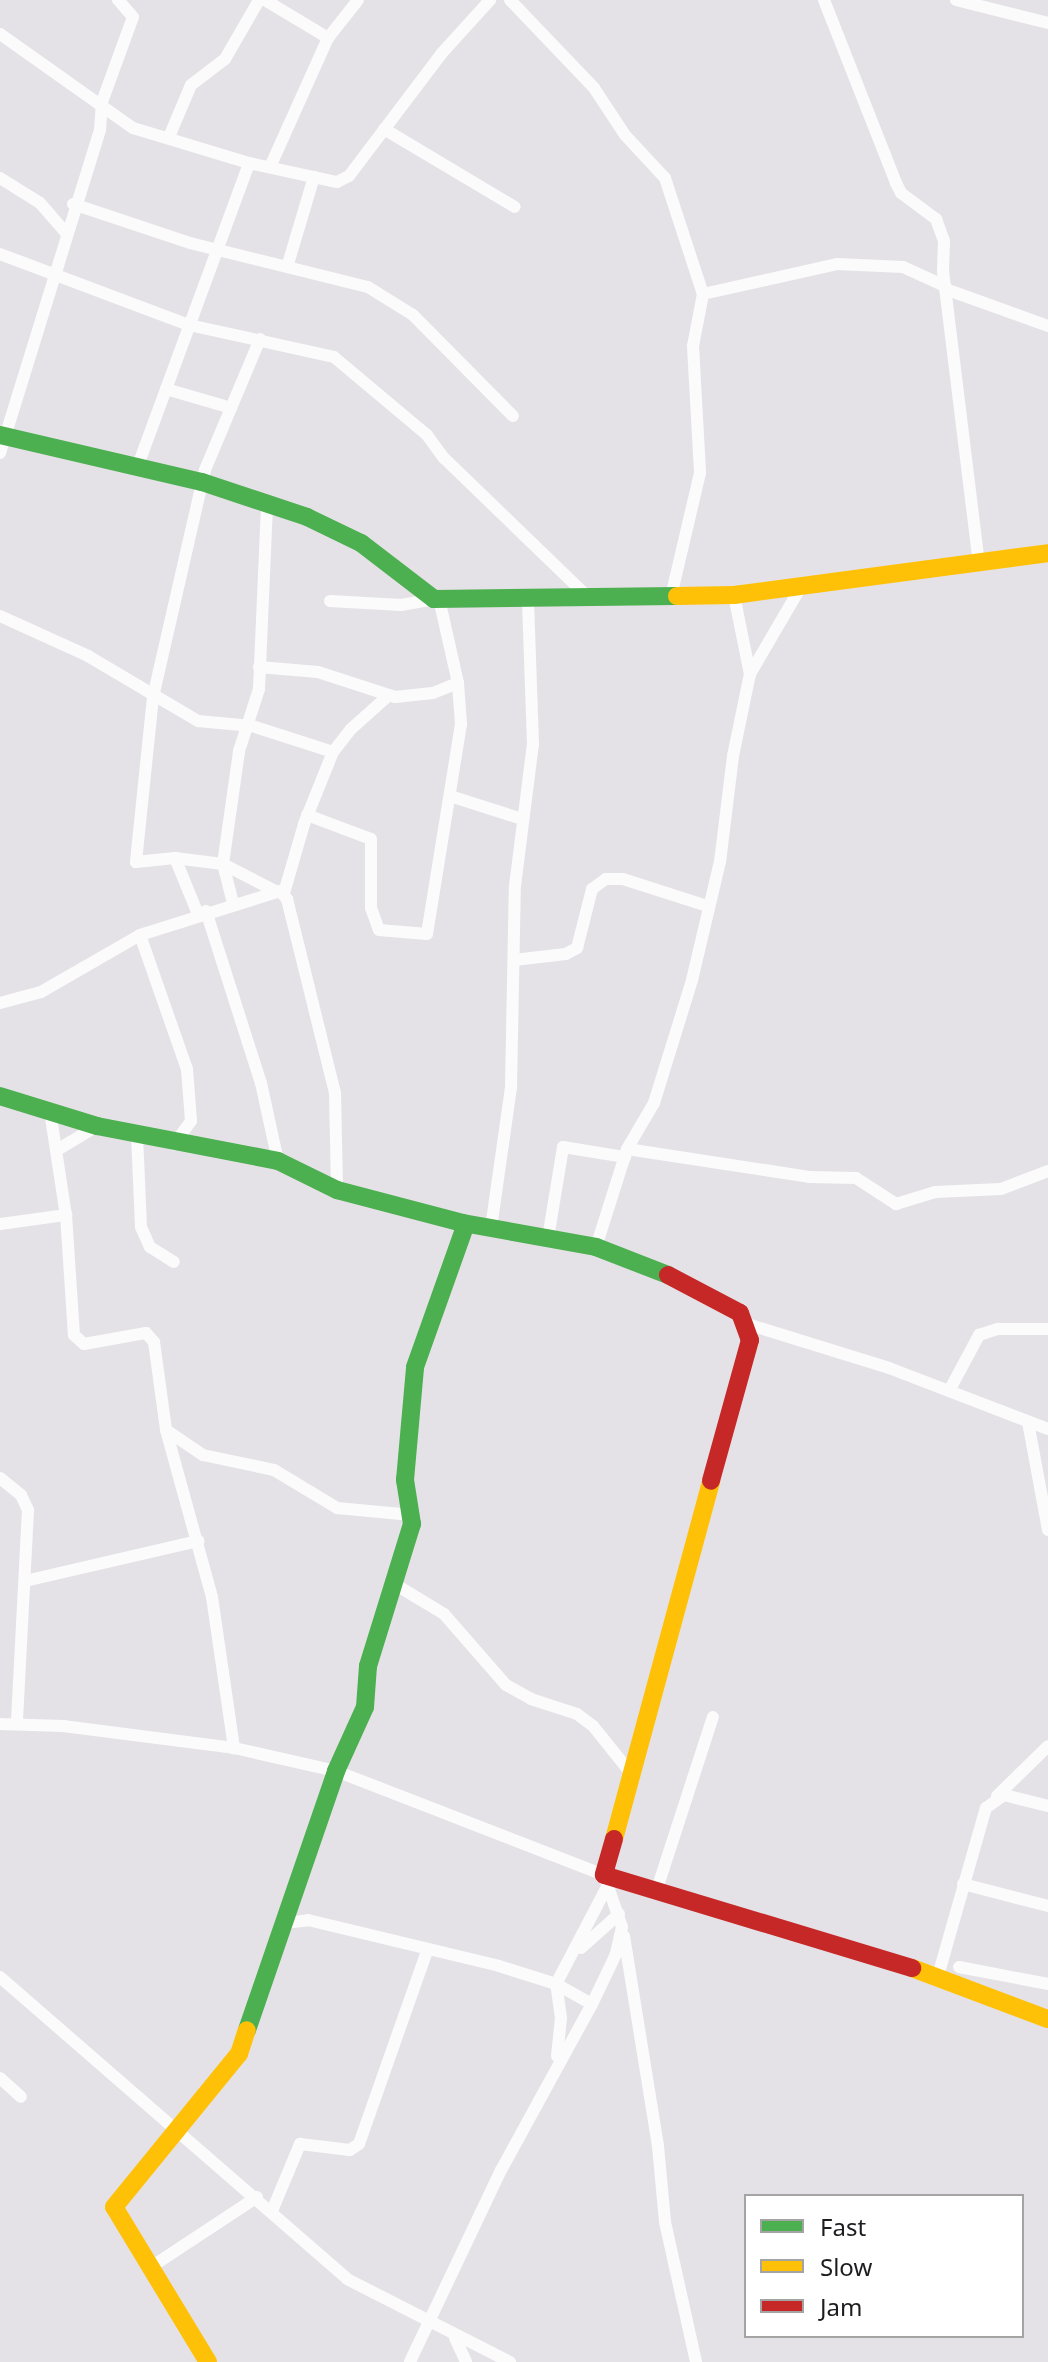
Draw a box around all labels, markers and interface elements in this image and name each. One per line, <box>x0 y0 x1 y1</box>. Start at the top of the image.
legend <box>744 2194 1024 2338</box>
text: Fast <box>820 2210 866 2243</box>
text: Slow <box>820 2250 872 2283</box>
text: Jam <box>820 2290 862 2323</box>

